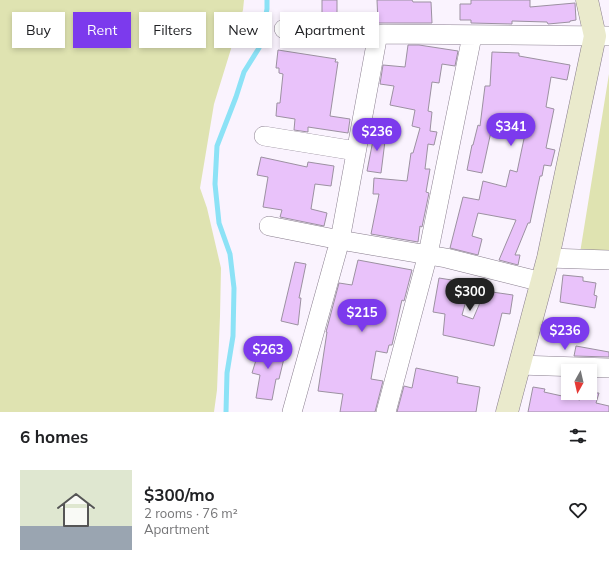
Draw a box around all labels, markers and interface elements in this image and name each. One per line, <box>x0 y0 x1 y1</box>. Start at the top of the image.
chip: Buy <box>12 12 65 48</box>
chip: Rent <box>73 12 131 48</box>
chip: Filters <box>139 12 206 48</box>
chip: New <box>214 12 272 48</box>
chip: Apartment <box>280 12 379 48</box>
pin: $341 <box>487 113 535 147</box>
pin: $236 <box>353 118 401 152</box>
text: $341 <box>495 118 527 134</box>
text: $236 <box>361 123 393 139</box>
pin: $300 <box>446 278 494 312</box>
text: $300 <box>454 283 486 299</box>
pin: $215 <box>338 299 386 333</box>
text: $215 <box>346 304 378 320</box>
pin: $236 <box>541 317 589 351</box>
text: $236 <box>549 322 581 338</box>
pin: $263 <box>244 336 292 370</box>
text: $263 <box>252 341 284 357</box>
north arrow <box>561 364 597 400</box>
map controls <box>561 364 597 400</box>
icon: filters <box>567 425 589 447</box>
text: 6 homes <box>20 426 88 447</box>
text: $300/mo <box>144 484 215 505</box>
icon: home <box>52 486 100 534</box>
icon: heart <box>567 499 589 521</box>
text: 2 rooms · 76 m² <box>144 505 238 521</box>
text: Apartment <box>144 521 209 537</box>

